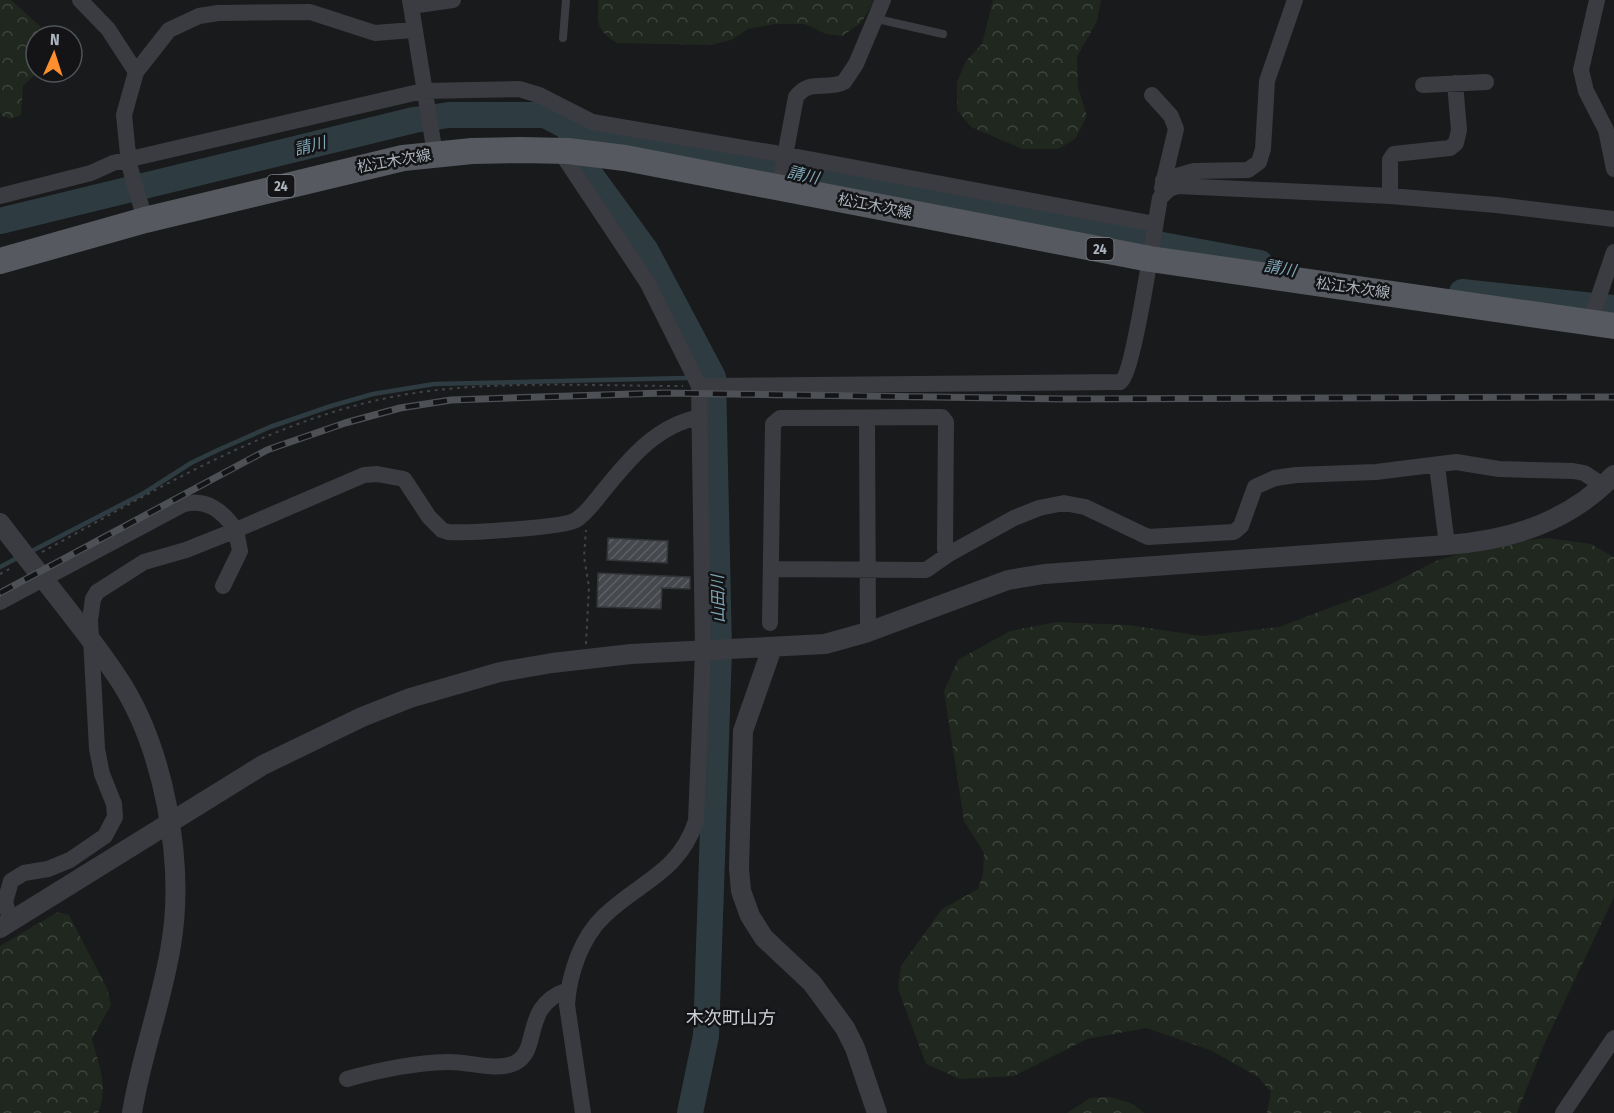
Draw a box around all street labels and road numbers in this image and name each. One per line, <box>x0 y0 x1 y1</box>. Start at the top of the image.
street label: 松江木次線 <box>355 146 433 176</box>
road number: 24 <box>268 175 294 197</box>
street label: 松江木次線 <box>836 190 914 222</box>
road number: 24 <box>1086 238 1114 260</box>
street label: 松江木次線 <box>1315 274 1391 302</box>

